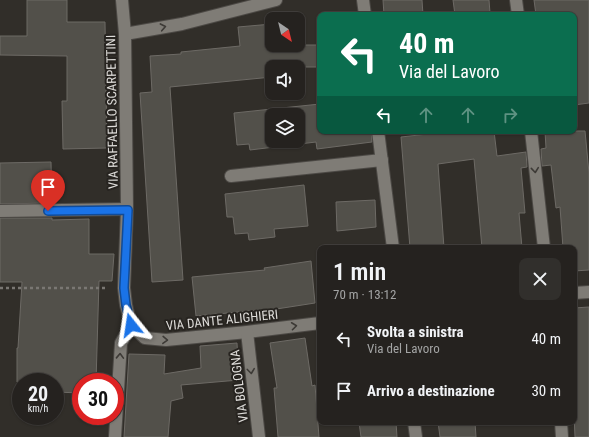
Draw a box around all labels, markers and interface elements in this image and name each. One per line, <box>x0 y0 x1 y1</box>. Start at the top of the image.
north arrow <box>265 12 305 52</box>
map controls <box>265 12 305 148</box>
one-way arrow <box>160 23 167 32</box>
text: 40 m <box>399 27 455 60</box>
icon: left <box>333 28 385 80</box>
street label: VIA RAFFAELLO SCARPETTINI <box>103 35 121 189</box>
button: sound <box>265 60 305 100</box>
text: Via del Lavoro <box>399 61 500 82</box>
icon: left <box>373 104 395 126</box>
icon: ahead <box>415 104 437 126</box>
icon: ahead <box>457 104 479 126</box>
icon: right <box>499 104 521 126</box>
button: layers <box>265 108 305 148</box>
one-way arrow <box>530 167 539 173</box>
pin <box>31 170 65 211</box>
icon: arrive <box>37 176 59 198</box>
text: 1 min <box>333 258 386 286</box>
button: close <box>519 258 561 300</box>
text: 70 m · 13:12 <box>333 287 396 302</box>
position arrow <box>110 304 152 346</box>
street label: VIA DANTE ALIGHIERI <box>165 307 279 333</box>
one-way arrow <box>291 322 297 331</box>
text: Svolta a sinistra <box>367 323 464 341</box>
icon: left <box>333 328 355 350</box>
text: 40 m <box>531 330 561 348</box>
one-way arrow <box>162 335 168 344</box>
text: Via del Lavoro <box>367 341 440 356</box>
street label: VIA BOLOGNA <box>227 348 251 423</box>
one-way arrow <box>116 353 124 359</box>
one-way arrow <box>246 368 255 374</box>
speed limit sign: 30 <box>72 373 124 425</box>
icon: arrive <box>333 380 355 402</box>
text: 20 <box>28 382 48 406</box>
text: Arrivo a destinazione <box>367 382 495 400</box>
text: 30 m <box>531 382 561 400</box>
text: km/h <box>28 403 48 414</box>

